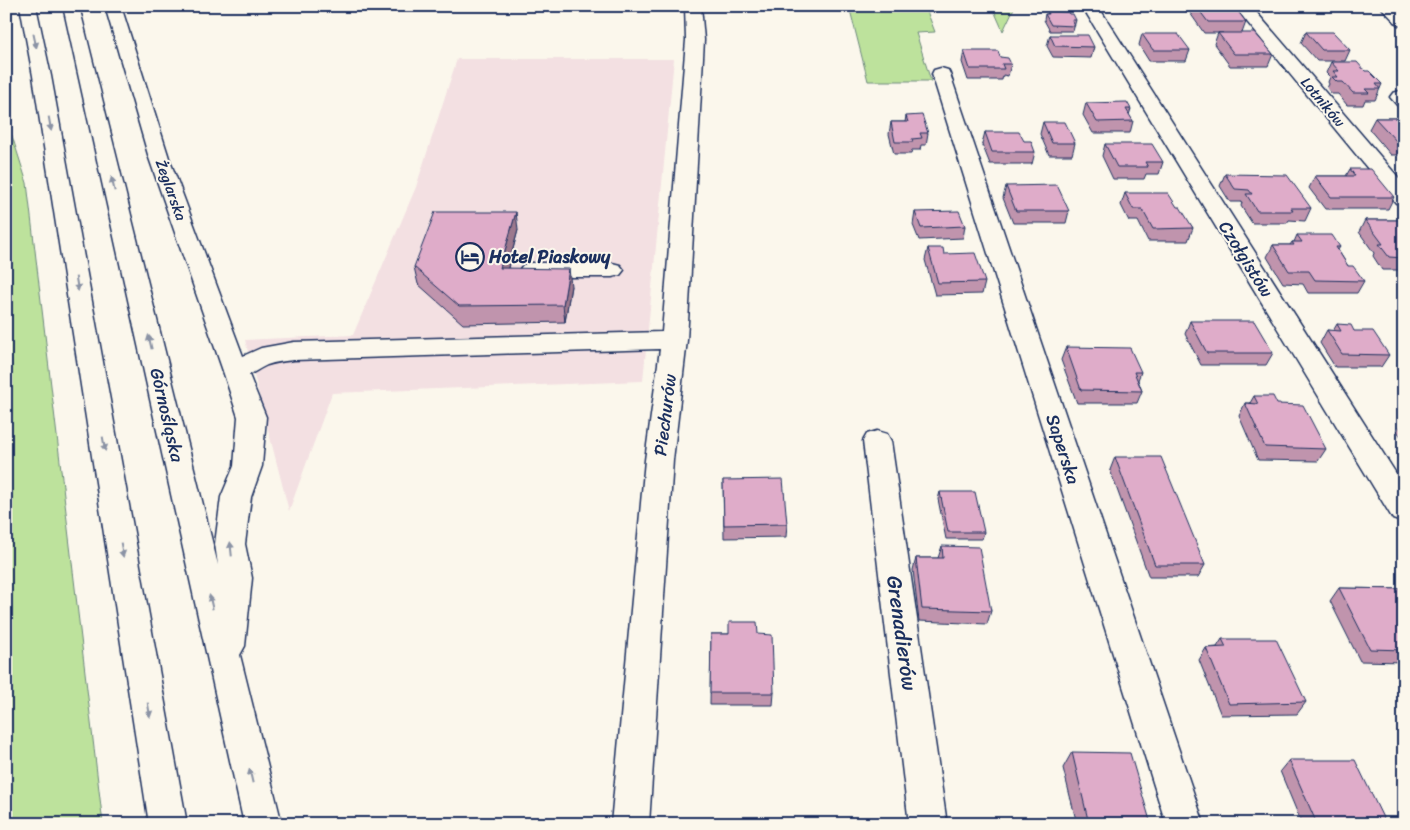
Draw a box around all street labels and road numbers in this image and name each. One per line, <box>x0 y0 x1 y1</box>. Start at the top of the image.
street label: Lotników <box>1294 71 1352 134</box>
street label: Żeglarska <box>148 156 194 225</box>
street label: Czołgistów <box>1210 214 1283 304</box>
street label: Górnośląska <box>141 365 194 466</box>
street label: Piechurów <box>644 372 686 458</box>
street label: Saperska <box>1037 410 1089 488</box>
street label: Grenadierów <box>875 573 929 693</box>

